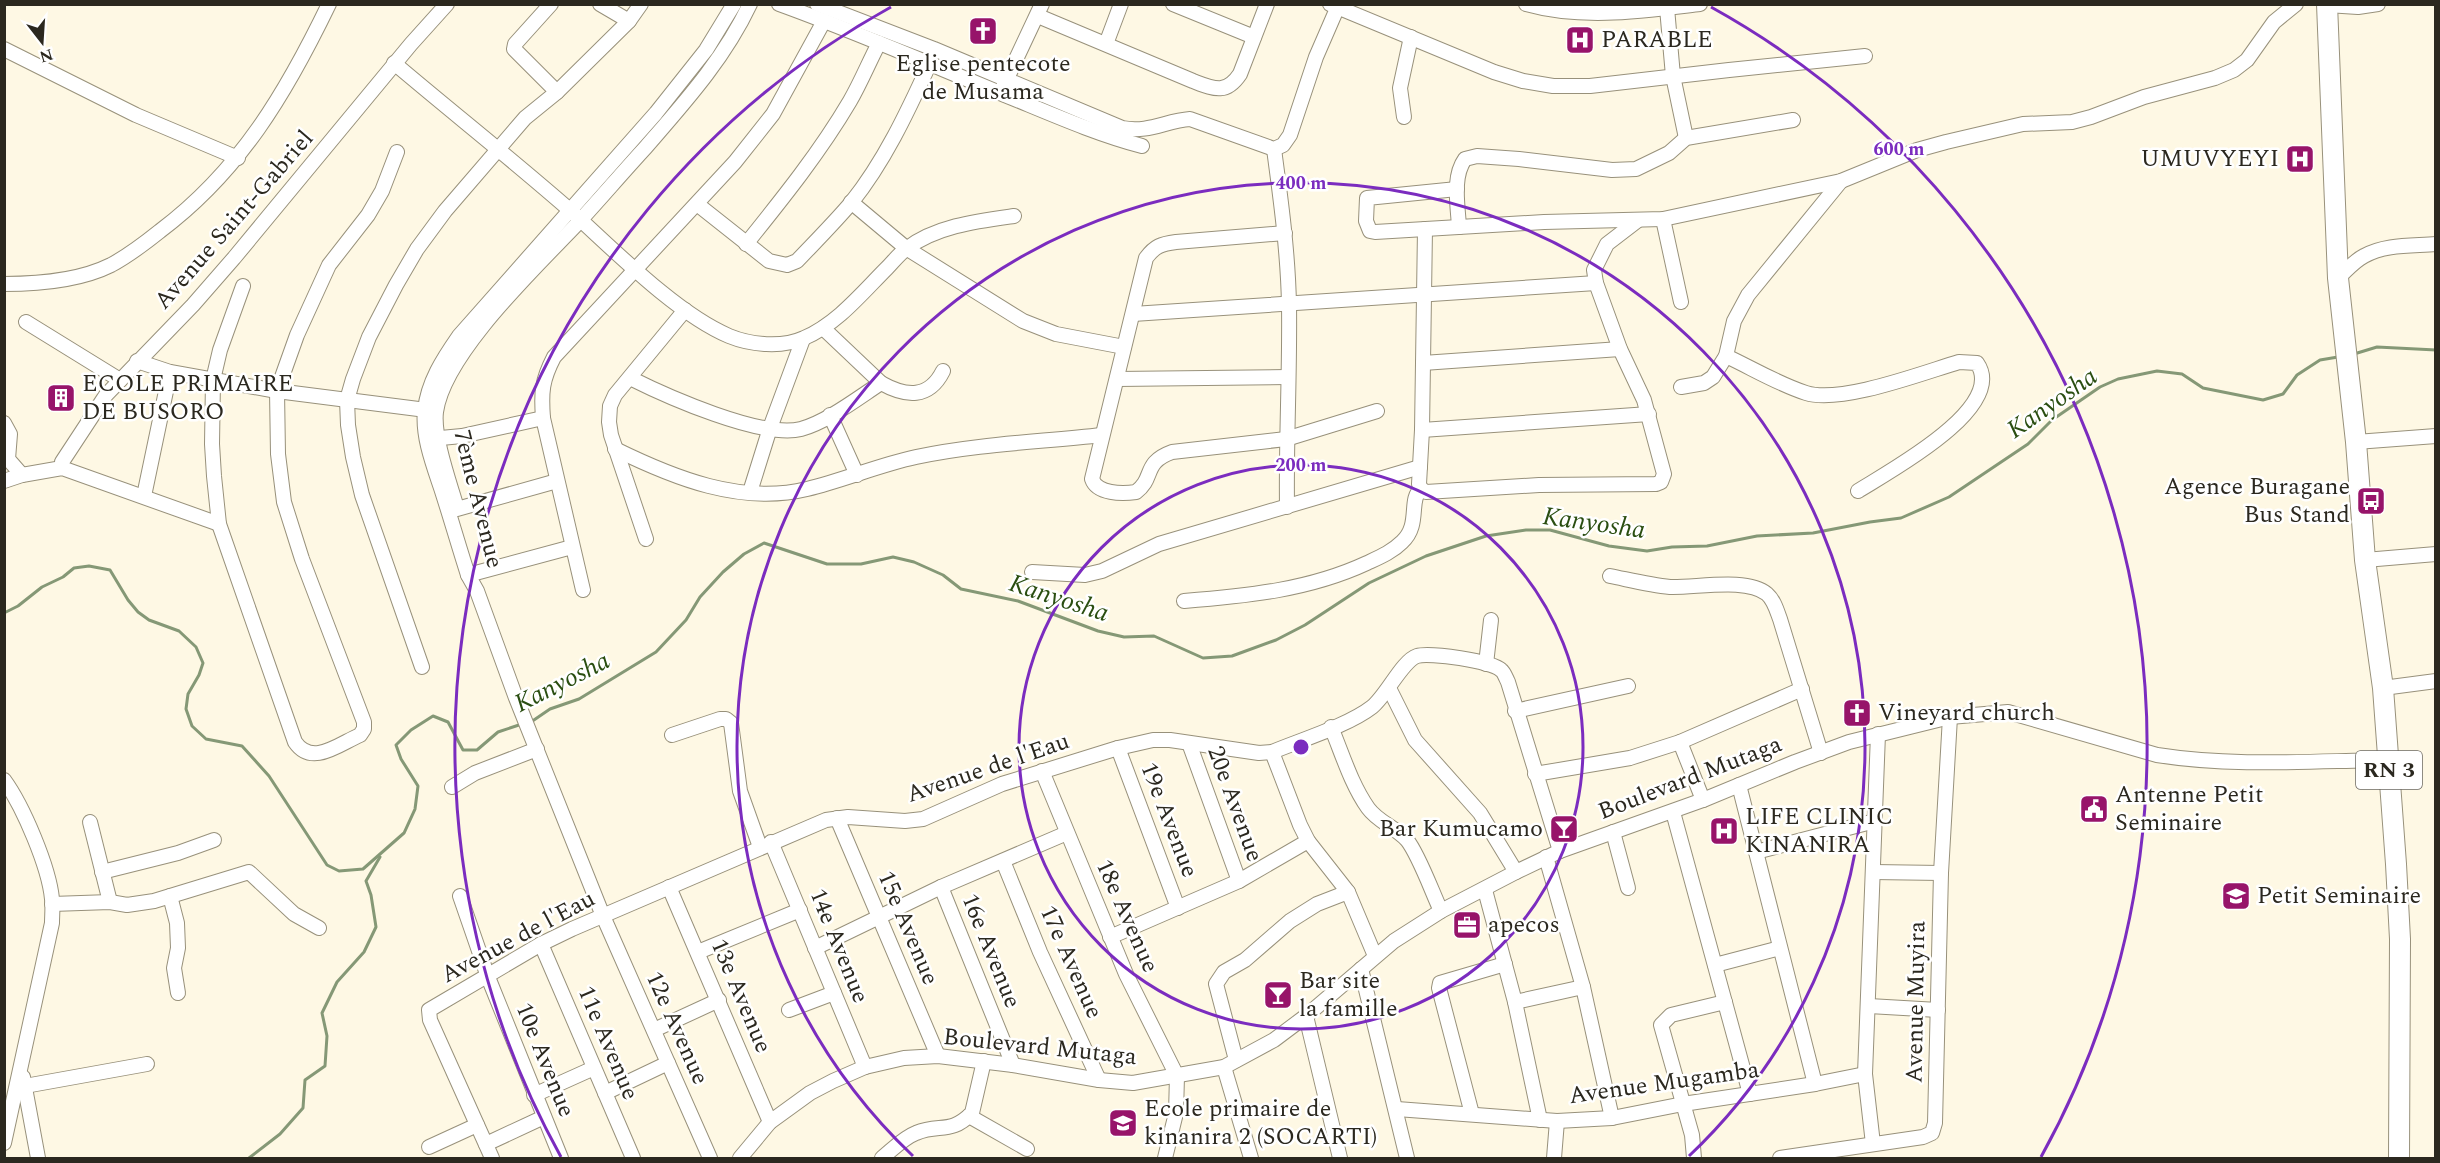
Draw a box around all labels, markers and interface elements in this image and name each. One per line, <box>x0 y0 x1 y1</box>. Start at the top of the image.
north arrow <box>12 12 72 72</box>
church icon: Eglise pentecote de Musama <box>967 15 999 47</box>
place label: PARABLE <box>1601 22 1713 58</box>
hospital icon: PARABLE <box>1564 24 1596 56</box>
text: N <box>36 42 56 69</box>
place label: Eglise pentecote de Musama <box>895 46 1071 110</box>
street label: Avenue Saint-Gabriel <box>146 122 322 318</box>
text: 600 m <box>1873 136 1925 163</box>
place label: UMUVYEYI <box>2140 141 2279 177</box>
hospital icon: UMUVYEYI <box>2284 143 2316 175</box>
text: 400 m <box>1275 170 1327 197</box>
water label: Kanyosha <box>1998 357 2106 449</box>
place label: ECOLE PRIMAIRE DE BUSORO <box>82 366 293 430</box>
building icon: ECOLE PRIMAIRE DE BUSORO <box>45 382 77 414</box>
street label: 7ème Avenue <box>443 426 513 572</box>
text: 200 m <box>1275 452 1327 479</box>
place label: Agence Buragane Bus Stand <box>2164 469 2350 533</box>
bus stop icon: Agence Buragane Bus Stand <box>2355 485 2387 517</box>
water label: Kanyosha <box>1540 496 1648 550</box>
water label: Kanyosha <box>1004 563 1114 633</box>
water label: Kanyosha <box>507 641 617 723</box>
place label: Vineyard church <box>1878 695 2055 731</box>
church icon: Vineyard church <box>1841 697 1873 729</box>
street label: Avenue de l'Eau <box>902 723 1074 813</box>
street label: Boulevard Mutaga <box>1593 726 1787 830</box>
centre of rings <box>1291 737 1311 757</box>
street label: 20e Avenue <box>1197 741 1273 867</box>
road number: RN 3 <box>2356 751 2422 789</box>
street label: 19e Avenue <box>1131 757 1207 883</box>
place label: Antenne Petit Seminaire <box>2115 777 2264 841</box>
public building icon: Antenne Petit Seminaire <box>2078 793 2110 825</box>
place label: LIFE CLINIC KINANIRA <box>1745 799 1893 863</box>
place label: Bar Kumucamo <box>1379 811 1543 847</box>
bar icon: Bar Kumucamo <box>1548 813 1580 845</box>
hospital icon: LIFE CLINIC KINANIRA <box>1708 815 1740 847</box>
street label: 18e Avenue <box>1086 853 1168 979</box>
street label: 15e Avenue <box>868 865 948 991</box>
place label: Petit Seminaire <box>2257 878 2421 914</box>
school or university icon: Petit Seminaire <box>2220 880 2252 912</box>
street label: Avenue de l'Eau <box>434 881 602 993</box>
street label: 14e Avenue <box>800 883 878 1009</box>
street label: 16e Avenue <box>952 888 1030 1014</box>
street label: 17e Avenue <box>1030 899 1112 1025</box>
place label: apecos <box>1488 907 1560 943</box>
office icon: apecos <box>1451 909 1483 941</box>
street label: Avenue Muyira <box>1897 920 1935 1083</box>
street label: 13e Avenue <box>701 933 781 1059</box>
place label: Bar site la famille <box>1299 963 1398 1027</box>
street label: 12e Avenue <box>636 965 718 1091</box>
bar icon: Bar site la famille <box>1262 979 1294 1011</box>
street label: 11e Avenue <box>568 980 648 1106</box>
street label: 10e Avenue <box>506 997 584 1123</box>
street label: Boulevard Mutaga <box>941 1019 1139 1075</box>
street label: Avenue Mugamba <box>1566 1052 1762 1114</box>
place label: Ecole primaire de kinanira 2 (SOCARTI) <box>1144 1091 1377 1155</box>
school or university icon: Ecole primaire de kinanira 2 (SOCARTI) <box>1107 1107 1139 1139</box>

